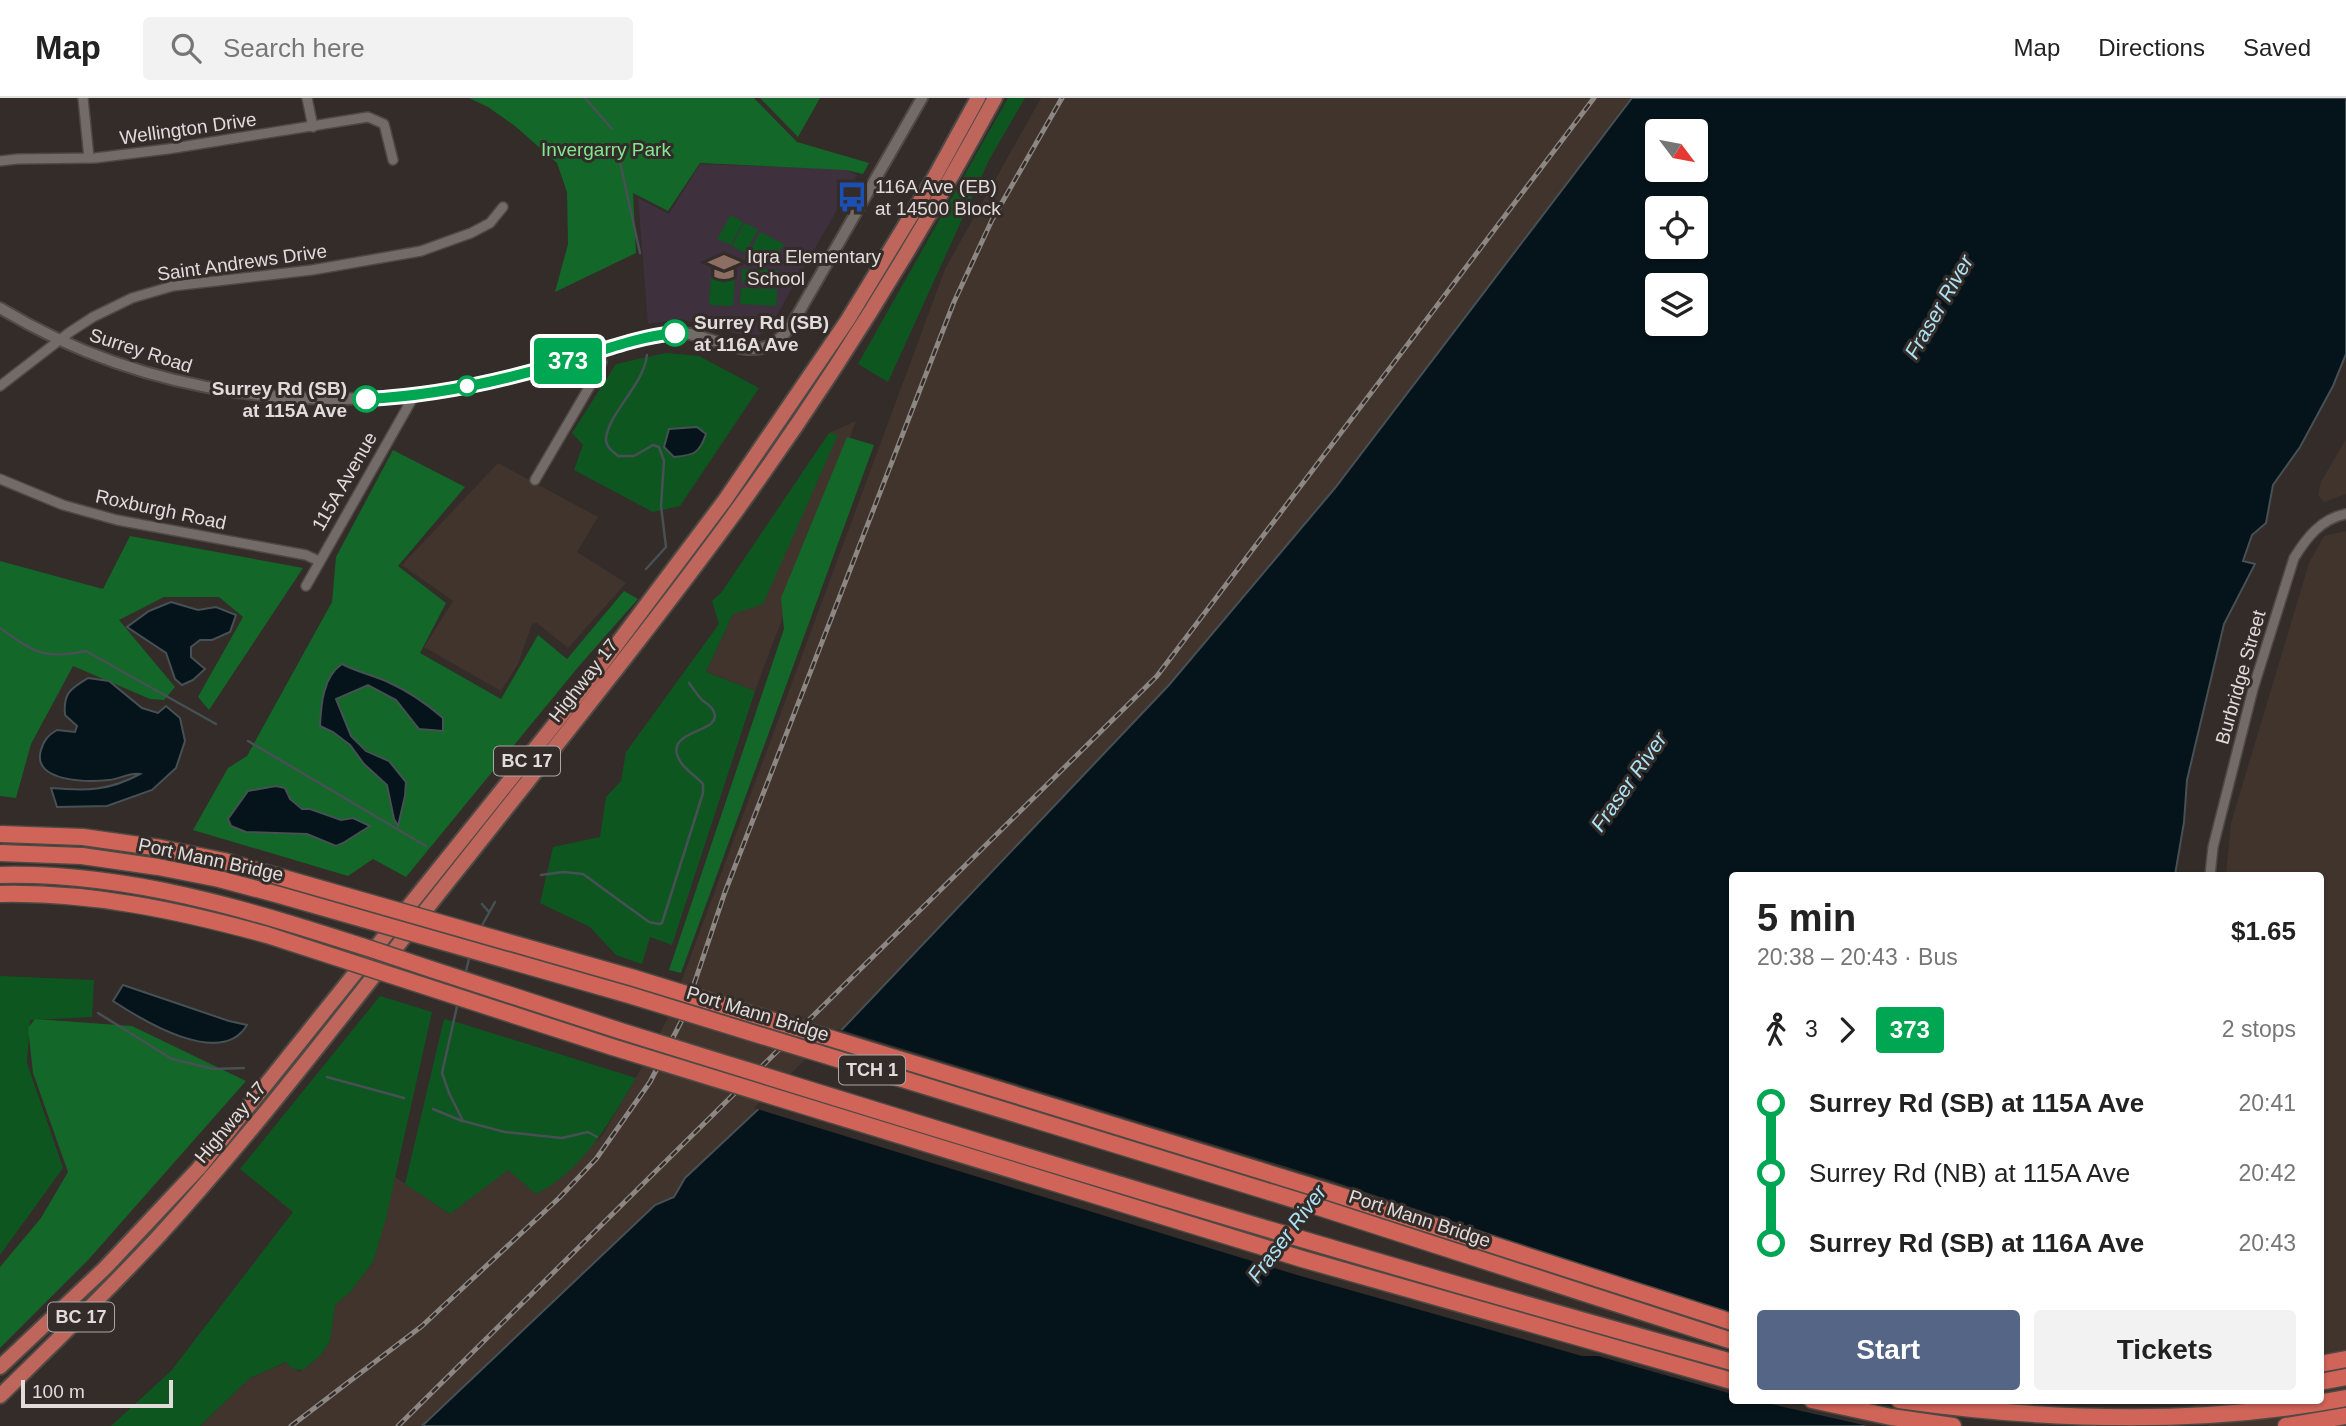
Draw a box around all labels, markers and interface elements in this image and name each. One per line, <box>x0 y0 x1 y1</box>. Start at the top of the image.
search box <box>143 17 633 80</box>
text: Map <box>35 29 101 66</box>
icon: search <box>167 29 205 67</box>
text: Search here <box>223 33 365 63</box>
text: Map <box>2014 34 2060 61</box>
text: Directions <box>2098 34 2205 61</box>
text: Saved <box>2243 34 2311 61</box>
street label: Wellington Drive <box>118 108 258 148</box>
north arrow <box>1645 119 1708 182</box>
map controls <box>1645 119 1708 336</box>
park label: Invergarry Park <box>541 139 671 160</box>
place label: 116A Ave (EB) at 14500 Block <box>875 176 1001 219</box>
bus stop icon: 116A Ave (EB) at 14500 Block <box>835 180 869 214</box>
button: locate <box>1645 196 1708 259</box>
street label: Saint Andrews Drive <box>156 240 328 285</box>
place label: Iqra Elementary School <box>747 246 882 289</box>
school or university icon: Iqra Elementary School <box>707 250 741 284</box>
water label: Fraser River <box>1900 250 1978 363</box>
button: layers <box>1645 273 1708 336</box>
place label: Surrey Rd (SB) at 116A Ave <box>694 312 829 355</box>
marker: Surrey Rd (SB) at 116A Ave <box>662 320 688 346</box>
street label: Surrey Road <box>87 324 195 377</box>
line badge: 373 <box>528 338 608 384</box>
text: 373 <box>548 347 588 374</box>
unlabelled marker <box>457 376 477 396</box>
place label: Surrey Rd (SB) at 115A Ave <box>212 378 347 421</box>
marker: Surrey Rd (SB) at 115A Ave <box>353 386 379 412</box>
street label: 115A Avenue <box>308 428 381 534</box>
street label: Roxburgh Road <box>94 485 228 534</box>
street label: Burbridge Street <box>2211 607 2270 747</box>
street label: Highway 17 <box>545 635 622 726</box>
water label: Fraser River <box>1586 727 1672 836</box>
road number: BC 17 <box>494 746 560 776</box>
street label: Port Mann Bridge <box>136 834 285 885</box>
text: 5 min <box>1757 897 1856 939</box>
text: $1.65 <box>2231 916 2296 946</box>
text: 20:38 – 20:43 · Bus <box>1757 944 1958 970</box>
street label: Port Mann Bridge <box>684 982 832 1045</box>
icon: walk <box>1757 1011 1795 1049</box>
icon: forward <box>1828 1011 1866 1049</box>
text: 3 <box>1805 1016 1818 1042</box>
text: 373 <box>1890 1016 1930 1043</box>
text: 2 stops <box>2222 1016 2296 1042</box>
road number: TCH 1 <box>839 1056 905 1085</box>
street label: Highway 17 <box>190 1078 270 1167</box>
text: Surrey Rd (SB) at 115A Ave <box>1809 1088 2144 1118</box>
text: 20:41 <box>2238 1090 2296 1116</box>
text: Surrey Rd (NB) at 115A Ave <box>1809 1158 2130 1188</box>
text: 20:42 <box>2238 1160 2296 1186</box>
water label: Fraser River <box>1243 1180 1331 1287</box>
street label: Port Mann Bridge <box>1346 1186 1493 1251</box>
text: Surrey Rd (SB) at 116A Ave <box>1809 1228 2144 1258</box>
text: 20:43 <box>2238 1230 2296 1256</box>
road number: BC 17 <box>48 1302 114 1332</box>
button: Start <box>1757 1310 2020 1390</box>
button: Tickets <box>2034 1310 2296 1390</box>
scale bar <box>21 1377 173 1409</box>
text: 100 m <box>32 1381 85 1402</box>

